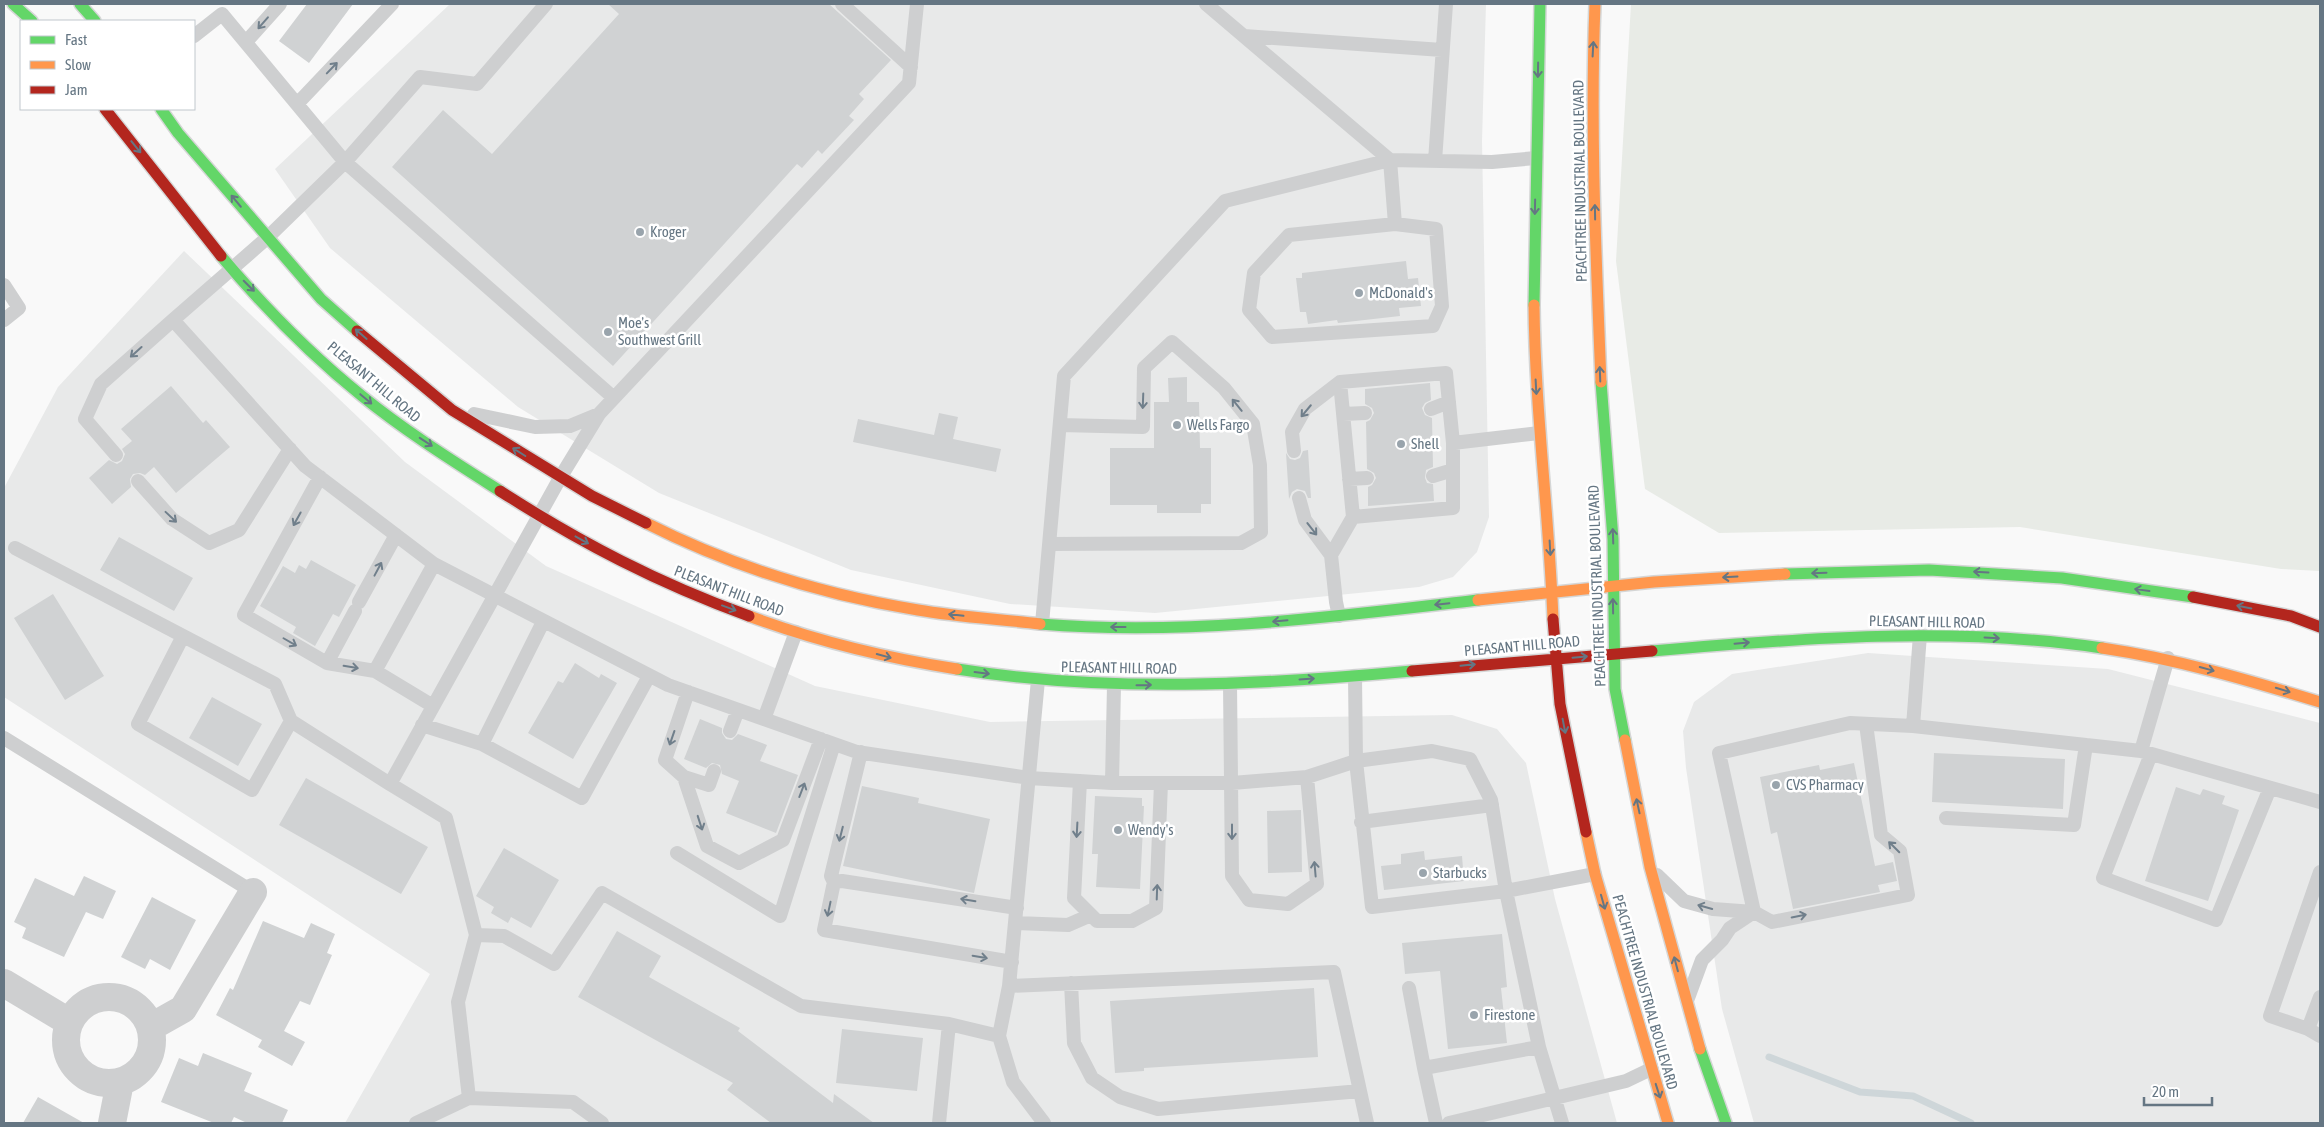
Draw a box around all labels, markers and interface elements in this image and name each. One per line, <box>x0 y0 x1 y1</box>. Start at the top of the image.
one-way arrow <box>258 16 269 29</box>
legend <box>20 20 195 110</box>
text: Fast <box>65 31 87 48</box>
one-way arrow <box>1588 42 1598 58</box>
text: Slow <box>65 56 91 73</box>
one-way arrow <box>325 62 337 74</box>
one-way arrow <box>1533 62 1542 78</box>
street label: PEACHTREE INDUSTRIAL BOULEVARD <box>1569 80 1590 282</box>
text: Jam <box>65 81 88 98</box>
one-way arrow <box>130 140 141 153</box>
one-way arrow <box>230 194 242 207</box>
one-way arrow <box>1530 199 1539 215</box>
one-way arrow <box>1590 204 1600 220</box>
place label: Kroger <box>650 223 687 240</box>
marker: Kroger <box>634 226 646 238</box>
one-way arrow <box>243 280 255 292</box>
place label: McDonald's <box>1369 284 1433 301</box>
marker: McDonald's <box>1353 287 1365 299</box>
place label: Moe's Southwest Grill <box>618 314 701 348</box>
marker: Moe's Southwest Grill <box>602 326 614 338</box>
one-way arrow <box>355 329 368 340</box>
street label: PLEASANT HILL ROAD <box>324 338 424 425</box>
one-way arrow <box>130 347 143 358</box>
one-way arrow <box>1596 366 1605 382</box>
one-way arrow <box>1531 378 1541 394</box>
one-way arrow <box>360 393 373 404</box>
one-way arrow <box>1139 393 1148 409</box>
one-way arrow <box>1232 399 1243 412</box>
one-way arrow <box>1300 404 1311 417</box>
place label: Wells Fargo <box>1187 416 1249 433</box>
marker: Wells Fargo <box>1171 419 1183 431</box>
place label: Shell <box>1411 435 1439 452</box>
one-way arrow <box>418 438 432 448</box>
marker: Shell <box>1395 438 1407 450</box>
one-way arrow <box>512 447 526 457</box>
street label: PEACHTREE INDUSTRIAL BOULEVARD <box>1584 485 1609 687</box>
one-way arrow <box>165 511 178 523</box>
one-way arrow <box>291 512 301 526</box>
one-way arrow <box>1306 522 1317 535</box>
one-way arrow <box>1608 528 1617 544</box>
one-way arrow <box>574 535 589 545</box>
one-way arrow <box>1545 540 1554 556</box>
one-way arrow <box>373 562 383 576</box>
street label: PLEASANT HILL ROAD <box>672 562 786 619</box>
one-way arrow <box>1973 568 1989 577</box>
one-way arrow <box>1811 569 1827 578</box>
one-way arrow <box>1723 573 1739 582</box>
one-way arrow <box>2135 584 2151 594</box>
one-way arrow <box>1608 598 1618 614</box>
one-way arrow <box>1434 599 1450 609</box>
one-way arrow <box>2236 602 2252 611</box>
one-way arrow <box>721 604 736 613</box>
one-way arrow <box>948 610 964 620</box>
street label: PLEASANT HILL ROAD <box>1869 612 1985 631</box>
one-way arrow <box>1272 616 1288 626</box>
one-way arrow <box>1110 622 1126 632</box>
street label: PLEASANT HILL ROAD <box>1463 632 1581 659</box>
one-way arrow <box>1984 634 2000 643</box>
one-way arrow <box>283 637 298 647</box>
one-way arrow <box>1734 639 1750 648</box>
one-way arrow <box>876 652 892 661</box>
one-way arrow <box>1572 652 1588 661</box>
street label: PLEASANT HILL ROAD <box>1061 658 1177 677</box>
one-way arrow <box>1460 660 1476 670</box>
one-way arrow <box>342 662 358 672</box>
one-way arrow <box>2199 665 2215 674</box>
one-way arrow <box>974 668 990 678</box>
one-way arrow <box>1298 675 1314 684</box>
one-way arrow <box>1136 680 1152 690</box>
one-way arrow <box>2275 686 2291 696</box>
one-way arrow <box>1560 718 1569 734</box>
one-way arrow <box>667 730 676 746</box>
place label: CVS Pharmacy <box>1786 776 1864 793</box>
marker: CVS Pharmacy <box>1770 779 1782 791</box>
one-way arrow <box>798 783 807 798</box>
one-way arrow <box>1632 798 1642 814</box>
one-way arrow <box>695 815 705 831</box>
one-way arrow <box>1073 821 1082 837</box>
place label: Wendy's <box>1128 821 1174 838</box>
one-way arrow <box>1227 823 1237 839</box>
marker: Wendy's <box>1112 824 1124 836</box>
one-way arrow <box>836 825 845 841</box>
one-way arrow <box>1888 841 1900 853</box>
one-way arrow <box>1311 861 1320 877</box>
place label: Starbucks <box>1433 864 1487 881</box>
marker: Starbucks <box>1417 867 1429 879</box>
one-way arrow <box>1152 884 1162 900</box>
street label: PEACHTREE INDUSTRIAL BOULEVARD <box>1609 892 1681 1091</box>
one-way arrow <box>1599 893 1609 909</box>
one-way arrow <box>961 895 977 905</box>
one-way arrow <box>824 900 833 916</box>
one-way arrow <box>1698 902 1714 911</box>
one-way arrow <box>1791 911 1807 921</box>
one-way arrow <box>972 952 988 962</box>
one-way arrow <box>1670 956 1680 972</box>
place label: Firestone <box>1484 1006 1536 1023</box>
marker: Firestone <box>1468 1009 1480 1021</box>
scale bar <box>2144 1074 2212 1106</box>
one-way arrow <box>1654 1083 1664 1099</box>
text: 20 m <box>2152 1083 2179 1100</box>

